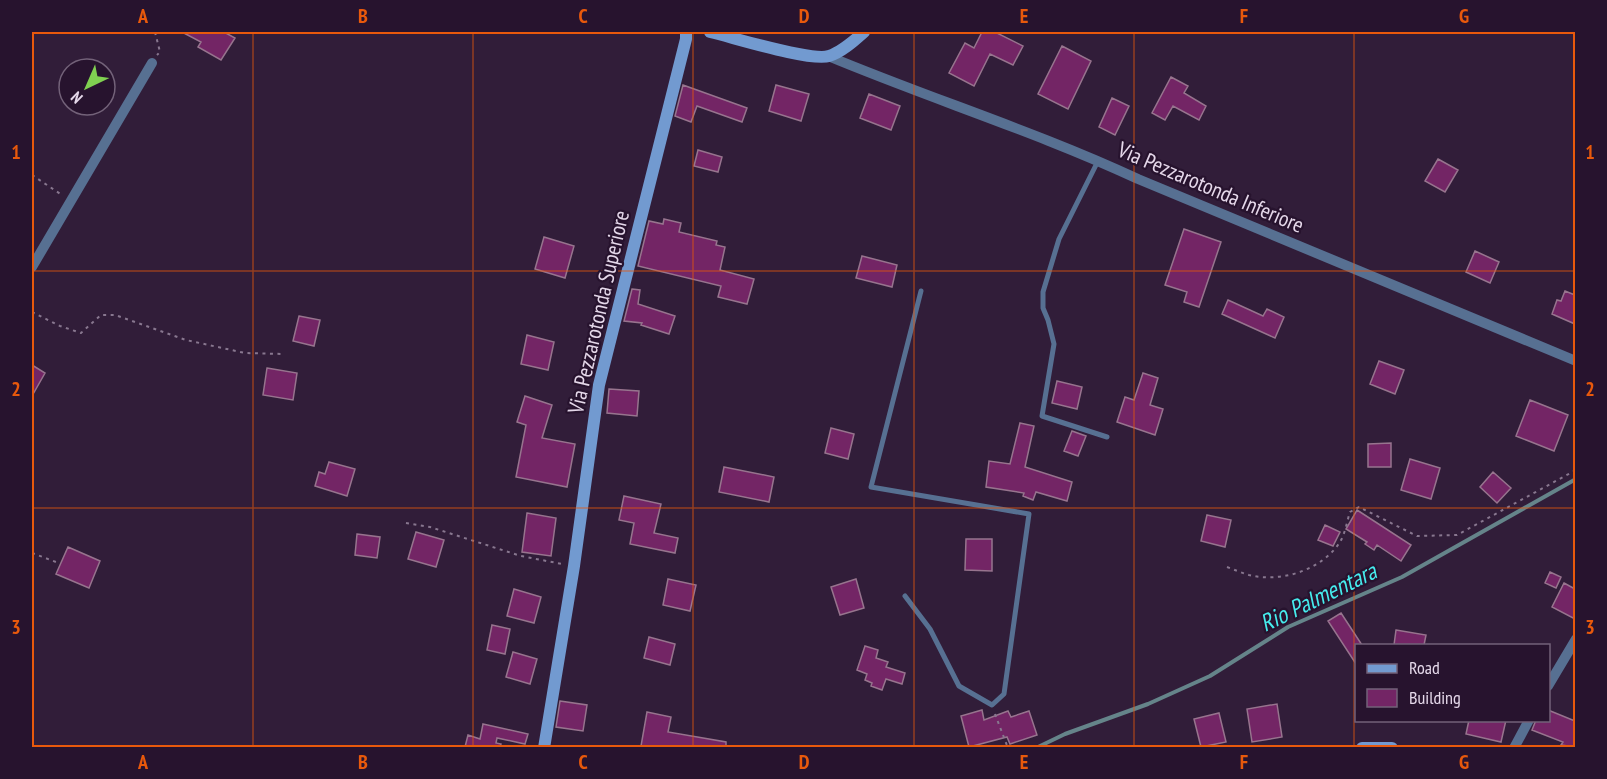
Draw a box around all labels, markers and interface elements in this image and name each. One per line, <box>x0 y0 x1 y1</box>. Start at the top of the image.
text: A <box>137 3 149 29</box>
text: B <box>358 3 368 29</box>
text: C <box>578 3 588 29</box>
text: D <box>799 3 810 29</box>
text: E <box>1020 3 1028 29</box>
text: F <box>1240 3 1248 29</box>
text: G <box>1459 3 1469 29</box>
north arrow <box>57 57 117 117</box>
text: N <box>67 88 87 108</box>
street label: Via Pezzarotonda Inferiore <box>1113 135 1308 239</box>
text: 1 <box>11 139 21 165</box>
text: 1 <box>1585 139 1595 165</box>
street label: Via Pezzarotonda Superiore <box>561 208 635 417</box>
text: 2 <box>11 376 21 402</box>
text: 2 <box>1585 376 1595 402</box>
water label: Rio Palmentara <box>1255 555 1383 639</box>
text: 3 <box>11 614 21 640</box>
text: 3 <box>1585 614 1595 640</box>
legend <box>1355 644 1550 722</box>
text: Road <box>1409 656 1440 679</box>
text: Building <box>1409 686 1461 709</box>
text: A <box>137 749 149 775</box>
text: B <box>358 749 368 775</box>
text: C <box>578 749 588 775</box>
text: D <box>799 749 810 775</box>
text: E <box>1020 749 1028 775</box>
text: F <box>1240 749 1248 775</box>
text: G <box>1459 749 1469 775</box>

